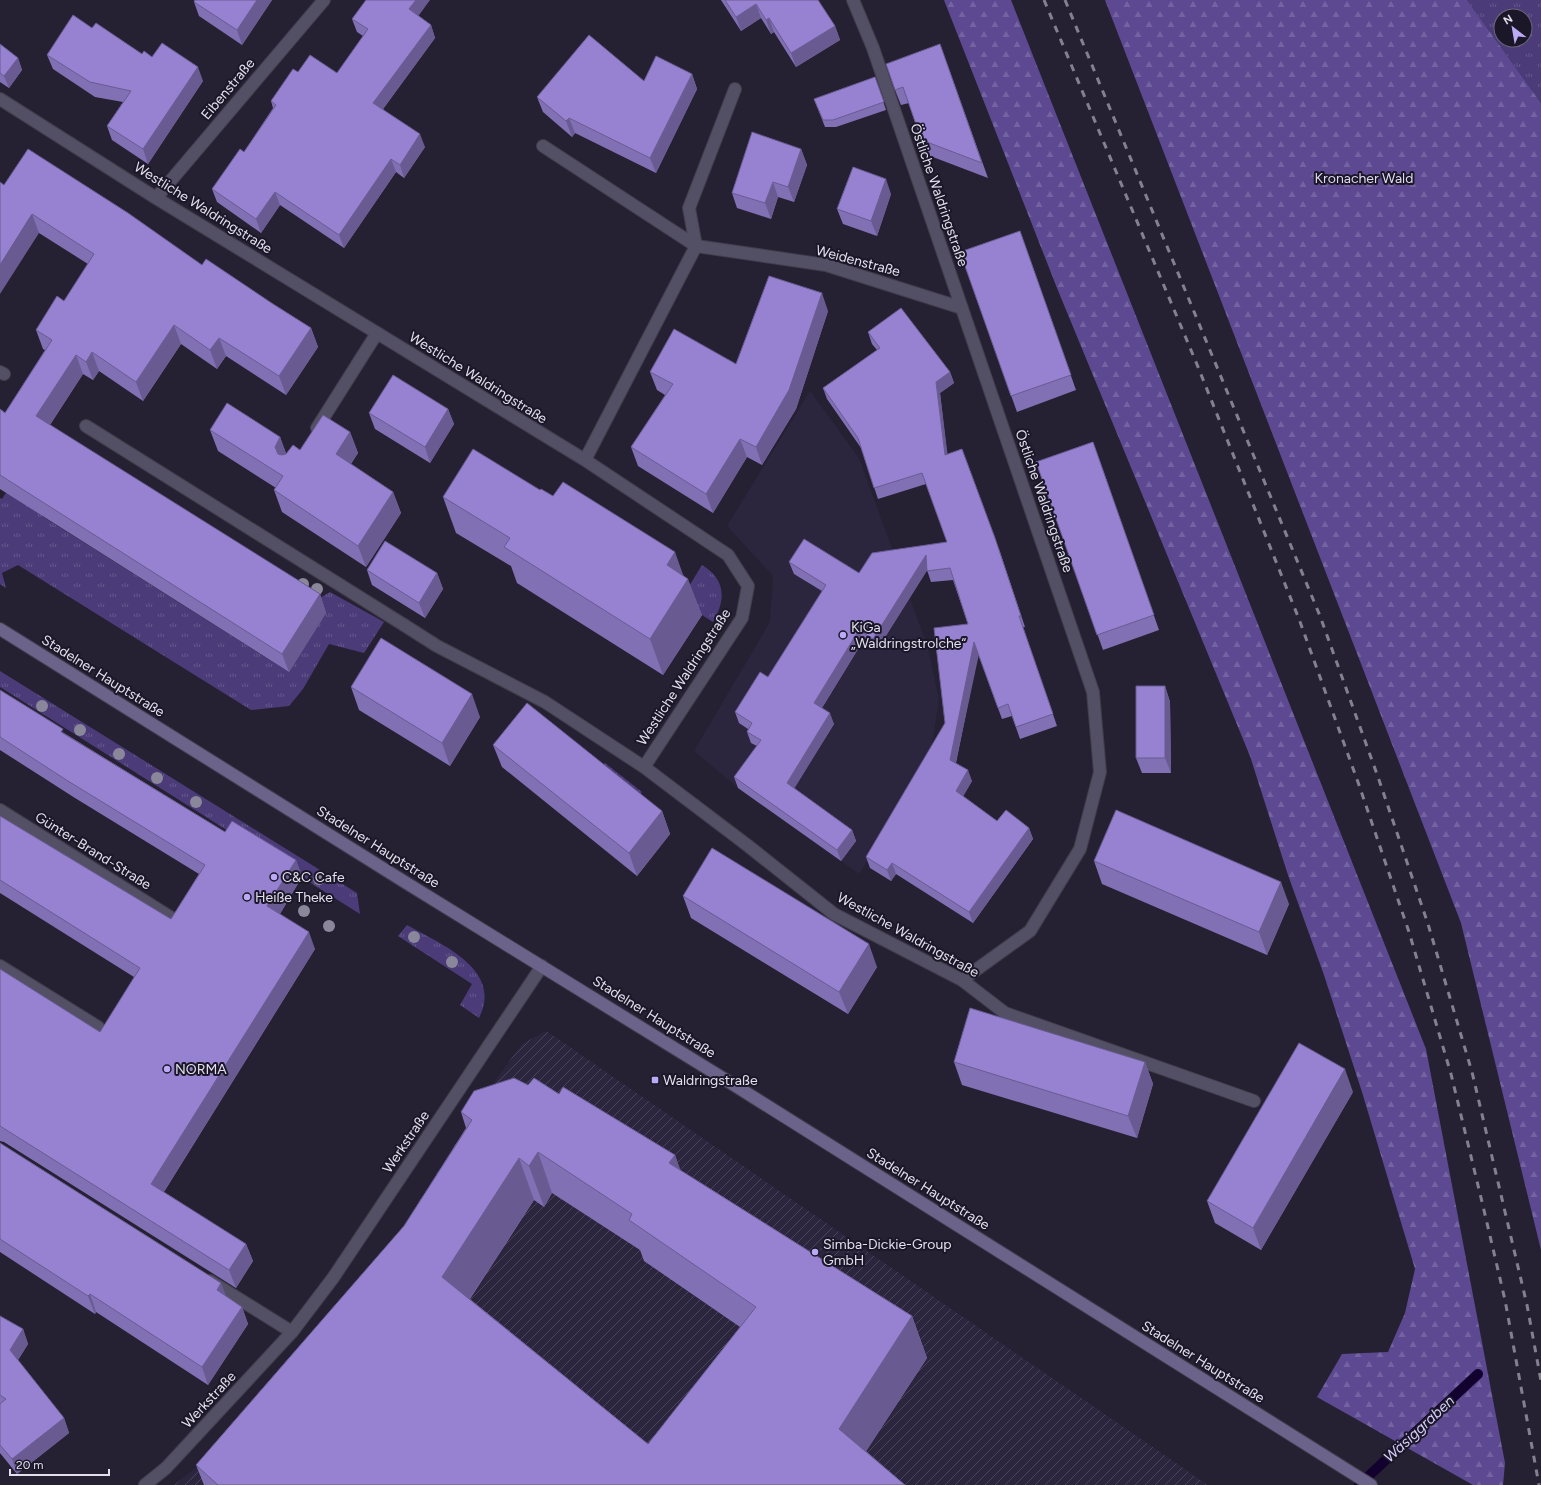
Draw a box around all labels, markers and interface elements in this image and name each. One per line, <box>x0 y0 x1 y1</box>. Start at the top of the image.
north arrow <box>1493 8 1533 48</box>
text: N <box>1501 12 1515 28</box>
street label: Eibenstraße <box>198 55 259 123</box>
street label: Östliche Waldringstraße <box>907 121 972 269</box>
street label: Westliche Waldringstraße <box>131 158 276 258</box>
park label: Kronacher Wald <box>1315 170 1413 187</box>
street label: Weidenstraße <box>814 242 902 281</box>
street label: Westliche Waldringstraße <box>406 328 551 428</box>
street label: Östliche Waldringstraße <box>1012 427 1077 575</box>
street label: Westliche Waldringstraße <box>633 605 735 749</box>
place label: KiGa „Waldringstrolche“ <box>851 619 966 652</box>
marker: KiGa „Waldringstrolche“ <box>838 630 848 640</box>
street label: Stadelner Hauptstraße <box>38 631 168 721</box>
street label: Stadelner Hauptstraße <box>313 802 443 892</box>
street label: Günter-Brand-Straße <box>32 808 154 894</box>
place label: C&C Cafe <box>282 869 345 886</box>
marker: C&C Cafe <box>269 872 279 882</box>
place label: Heiße Theke <box>255 889 333 906</box>
street label: Westliche Waldringstraße <box>834 889 982 981</box>
marker: Heiße Theke <box>242 892 252 902</box>
street label: Stadelner Hauptstraße <box>589 972 719 1062</box>
place label: NORMA <box>175 1061 227 1078</box>
marker: NORMA <box>162 1064 172 1074</box>
place label: Waldringstraße <box>663 1072 758 1089</box>
marker: Waldringstraße <box>650 1075 660 1085</box>
street label: Werkstraße <box>379 1107 433 1176</box>
street label: Stadelner Hauptstraße <box>863 1144 993 1234</box>
place label: Simba-Dickie-Group GmbH <box>823 1236 952 1269</box>
marker: Simba-Dickie-Group GmbH <box>810 1247 820 1257</box>
street label: Stadelner Hauptstraße <box>1138 1317 1268 1407</box>
street label: Werkstraße <box>178 1368 240 1432</box>
water label: Wäsiggraben <box>1380 1392 1458 1466</box>
scale bar <box>10 1451 109 1477</box>
text: 20 m <box>16 1458 44 1472</box>

